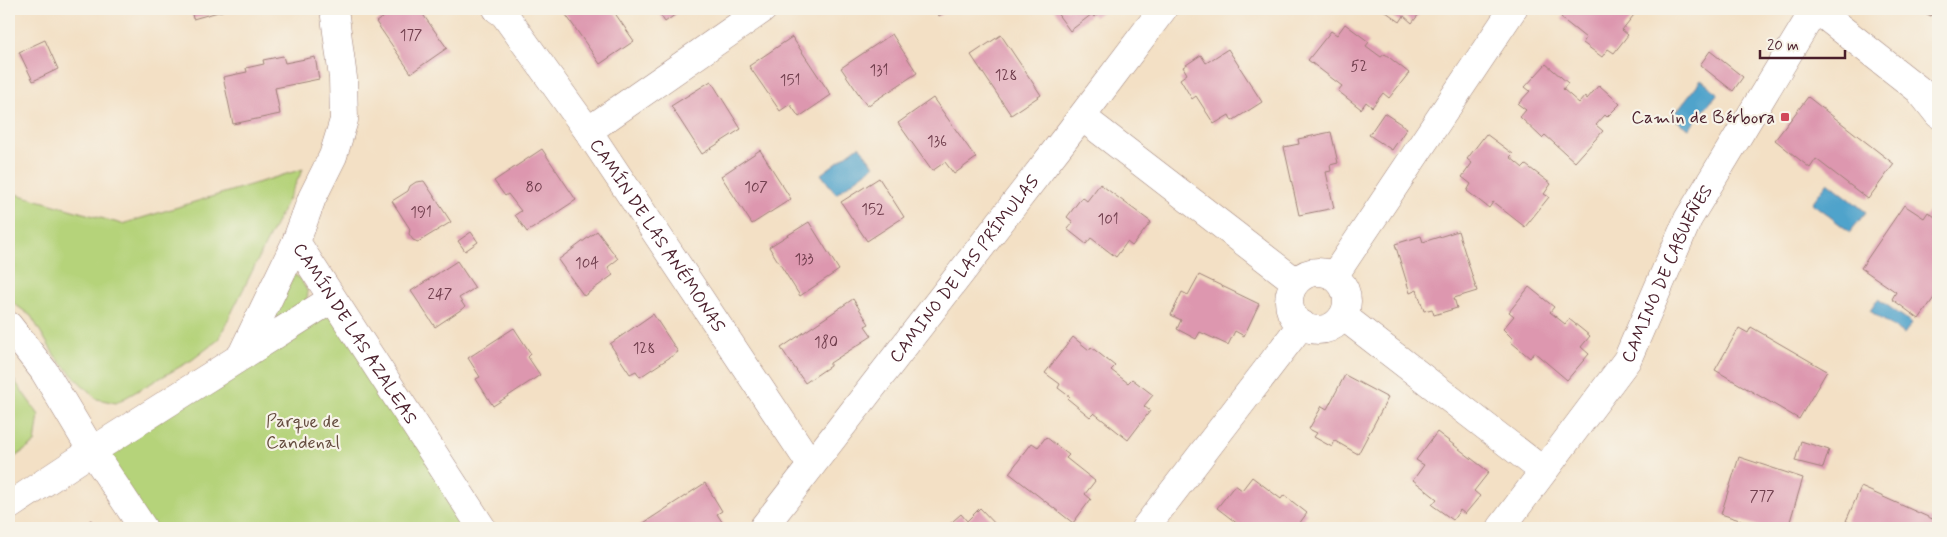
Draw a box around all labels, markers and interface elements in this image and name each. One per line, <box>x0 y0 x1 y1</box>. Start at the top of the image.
house number: 177 <box>400 26 422 46</box>
scale bar <box>1760 28 1844 60</box>
text: 20 m <box>1767 36 1799 56</box>
house number: 52 <box>1351 57 1368 77</box>
house number: 131 <box>870 61 888 81</box>
house number: 128 <box>995 66 1017 86</box>
house number: 151 <box>780 71 800 91</box>
place label: Camín de Bérbora <box>1631 106 1775 130</box>
marker: Camín de Bérbora <box>1779 111 1791 123</box>
house number: 136 <box>927 132 947 152</box>
street label: CAMÍN DE LAS ANÉMONAS <box>583 134 730 337</box>
street label: CAMINO DE LAS PRÍMULAS <box>884 171 1045 368</box>
house number: 80 <box>525 178 543 198</box>
house number: 107 <box>744 178 768 198</box>
street label: CAMINO DE CABUEÑES <box>1616 181 1719 367</box>
house number: 152 <box>861 200 885 220</box>
house number: 191 <box>410 203 432 223</box>
house number: 101 <box>1097 210 1119 230</box>
street label: CAMÍN DE LAS AZALEAS <box>287 239 422 429</box>
house number: 133 <box>794 250 814 270</box>
house number: 104 <box>575 254 599 274</box>
house number: 247 <box>428 285 452 305</box>
house number: 180 <box>814 333 838 353</box>
house number: 128 <box>633 339 655 359</box>
park label: Parque de Candenal <box>266 410 340 455</box>
house number: 777 <box>1749 487 1775 507</box>

